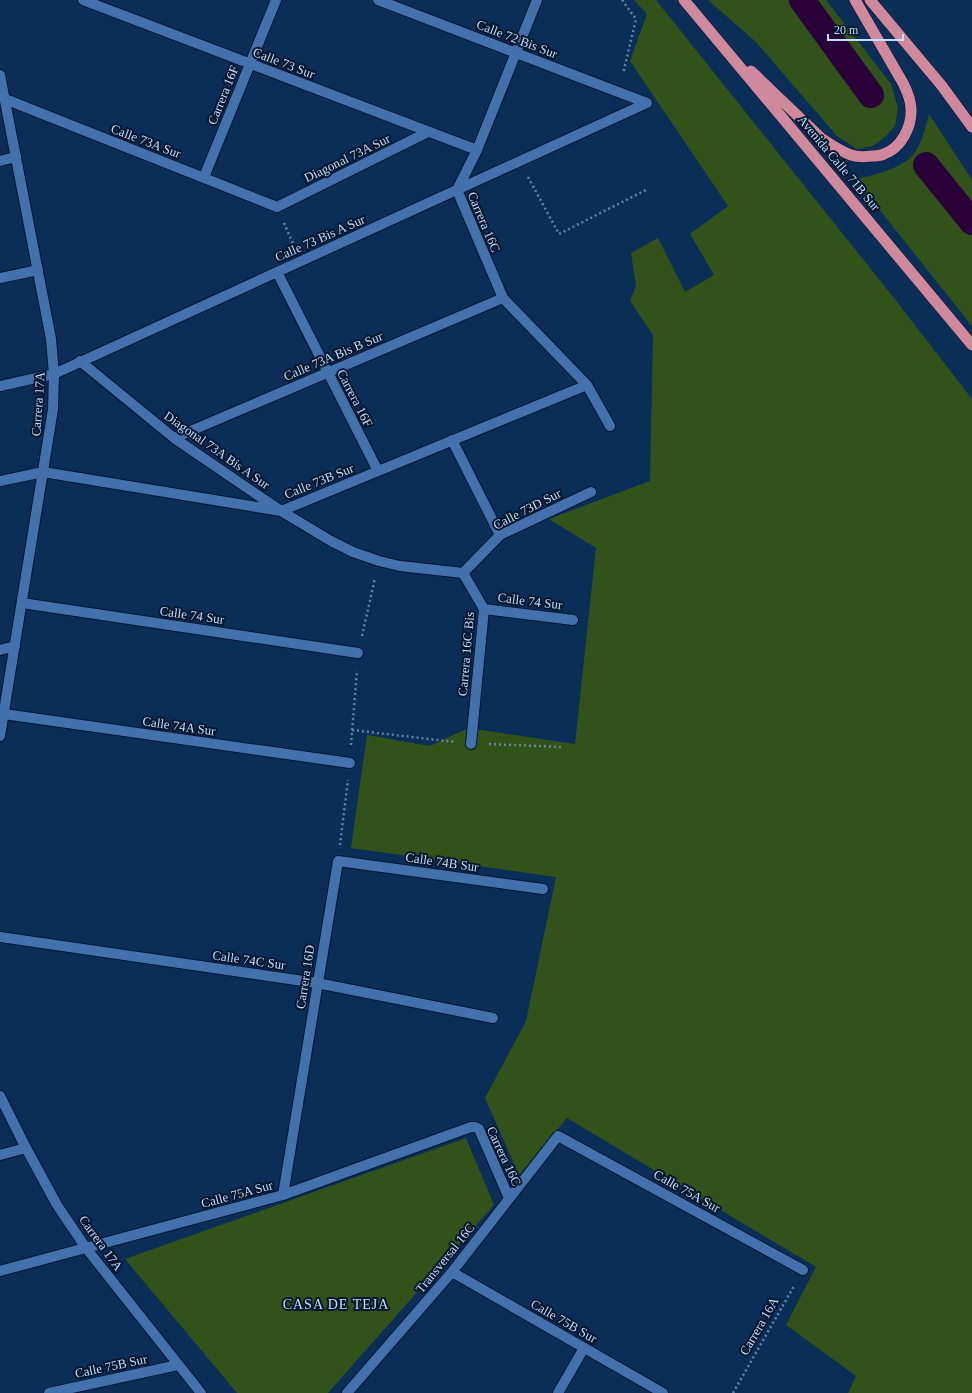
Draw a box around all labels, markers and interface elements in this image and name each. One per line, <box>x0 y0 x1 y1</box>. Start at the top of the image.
scale bar <box>828 16 903 42</box>
street label: Calle 72 Bis Sur <box>474 17 560 62</box>
text: 20 m <box>834 23 859 37</box>
street label: Calle 73 Sur <box>251 44 318 82</box>
street label: Carrera 16F <box>204 63 242 127</box>
street label: Avenida Calle 71B Sur <box>795 112 884 214</box>
street label: Calle 73A Sur <box>109 121 184 161</box>
street label: Diagonal 73A Sur <box>302 130 393 185</box>
street label: Carrera 16C <box>465 190 503 254</box>
street label: Calle 73 Bis A Sur <box>273 211 368 265</box>
street label: Calle 73A Bis B Sur <box>281 328 385 384</box>
street label: Carrera 16F <box>334 367 376 429</box>
street label: Carrera 17A <box>28 371 48 437</box>
street label: Diagonal 73A Bis A Sur <box>161 408 273 493</box>
street label: Calle 73B Sur <box>282 460 357 502</box>
street label: Calle 73D Sur <box>490 485 564 533</box>
street label: Calle 74 Sur <box>497 590 564 612</box>
street label: Calle 74 Sur <box>159 603 226 627</box>
street label: Carrera 16C Bis <box>455 611 477 697</box>
street label: Calle 74A Sur <box>141 713 217 739</box>
street label: Calle 74B Sur <box>404 849 480 875</box>
street label: Carrera 16D <box>293 944 317 1010</box>
street label: Calle 74C Sur <box>211 947 287 973</box>
street label: Carrera 16C <box>484 1124 524 1188</box>
street label: Calle 75A Sur <box>651 1167 723 1216</box>
street label: Calle 75A Sur <box>199 1177 275 1211</box>
street label: Carrera 17A <box>76 1212 126 1274</box>
street label: Transversal 16C <box>412 1220 478 1296</box>
street label: Carrera 16A <box>736 1294 782 1358</box>
street label: Calle 75B Sur <box>528 1296 600 1346</box>
district label: CASA DE TEJA <box>283 1297 389 1312</box>
street label: Calle 75B Sur <box>73 1351 149 1381</box>

